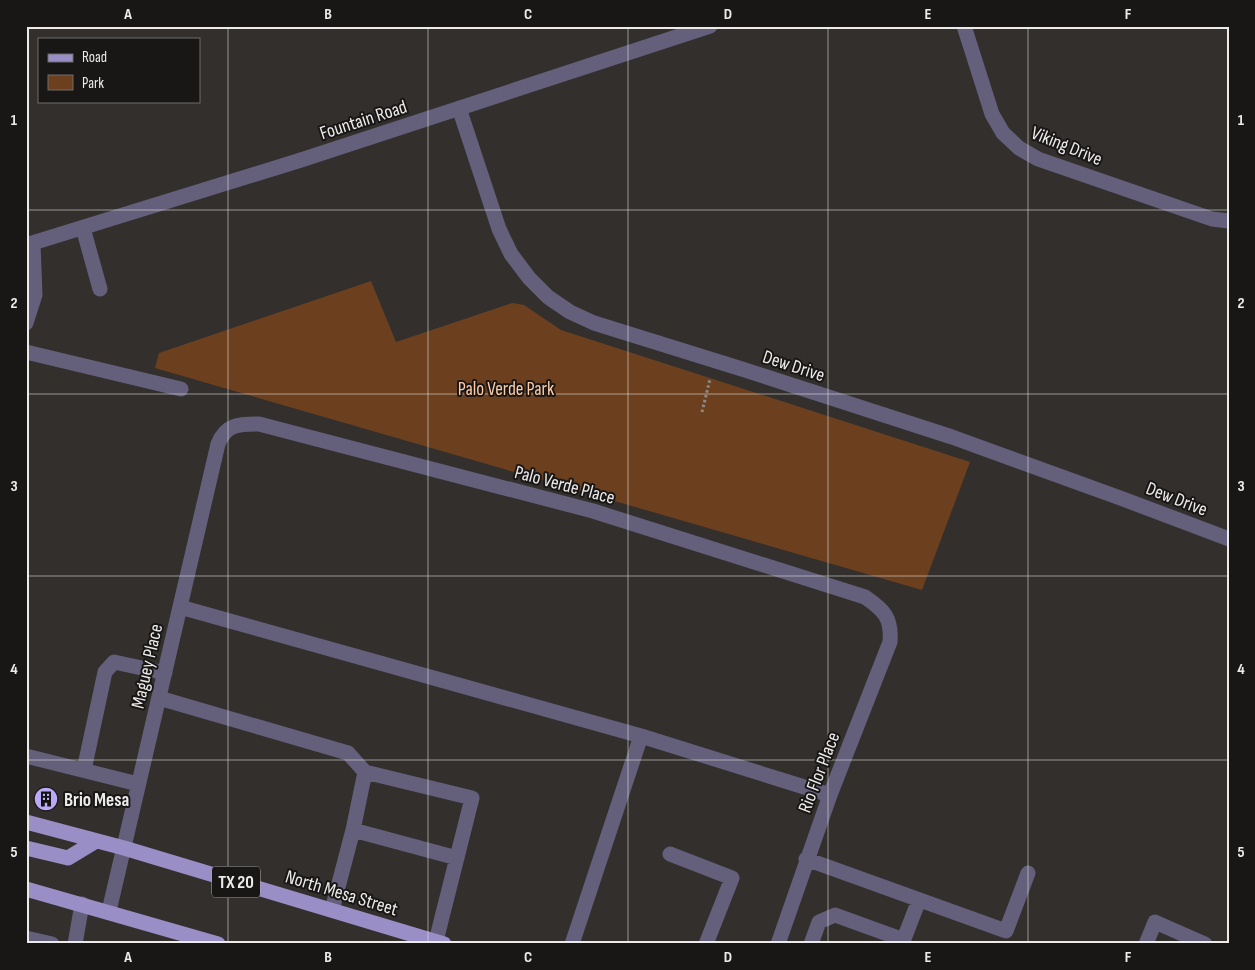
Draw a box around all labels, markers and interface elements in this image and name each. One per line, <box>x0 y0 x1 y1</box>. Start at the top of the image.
text: A <box>123 5 132 24</box>
text: B <box>324 5 332 24</box>
text: C <box>524 5 532 24</box>
text: D <box>724 5 732 24</box>
text: E <box>925 5 932 24</box>
text: F <box>1125 5 1132 24</box>
legend <box>38 38 200 102</box>
text: Road <box>82 48 107 67</box>
text: Park <box>82 74 104 93</box>
street label: Fountain Road <box>317 96 410 145</box>
text: 1 <box>11 111 18 130</box>
text: 1 <box>1238 111 1245 130</box>
street label: Viking Drive <box>1027 122 1105 171</box>
text: 2 <box>10 294 18 313</box>
text: 2 <box>1237 294 1245 313</box>
street label: Dew Drive <box>760 346 827 387</box>
park label: Palo Verde Park <box>458 378 555 401</box>
street label: Palo Verde Place <box>512 461 617 510</box>
text: 3 <box>10 477 18 496</box>
street label: Dew Drive <box>1143 477 1210 522</box>
text: 3 <box>1237 477 1245 496</box>
street label: Maguey Place <box>127 622 168 711</box>
text: 4 <box>10 660 18 679</box>
text: 4 <box>1237 660 1245 679</box>
street label: Rio Flor Place <box>794 729 845 816</box>
building icon: Brio Mesa <box>33 786 59 812</box>
place label: Brio Mesa <box>64 789 129 812</box>
text: 5 <box>10 843 18 862</box>
text: 5 <box>1237 843 1245 862</box>
street label: North Mesa Street <box>283 865 401 921</box>
road number: TX 20 <box>212 866 260 898</box>
text: A <box>123 948 132 967</box>
text: B <box>324 948 332 967</box>
text: C <box>524 948 532 967</box>
text: D <box>724 948 732 967</box>
text: E <box>925 948 932 967</box>
text: F <box>1125 948 1132 967</box>

